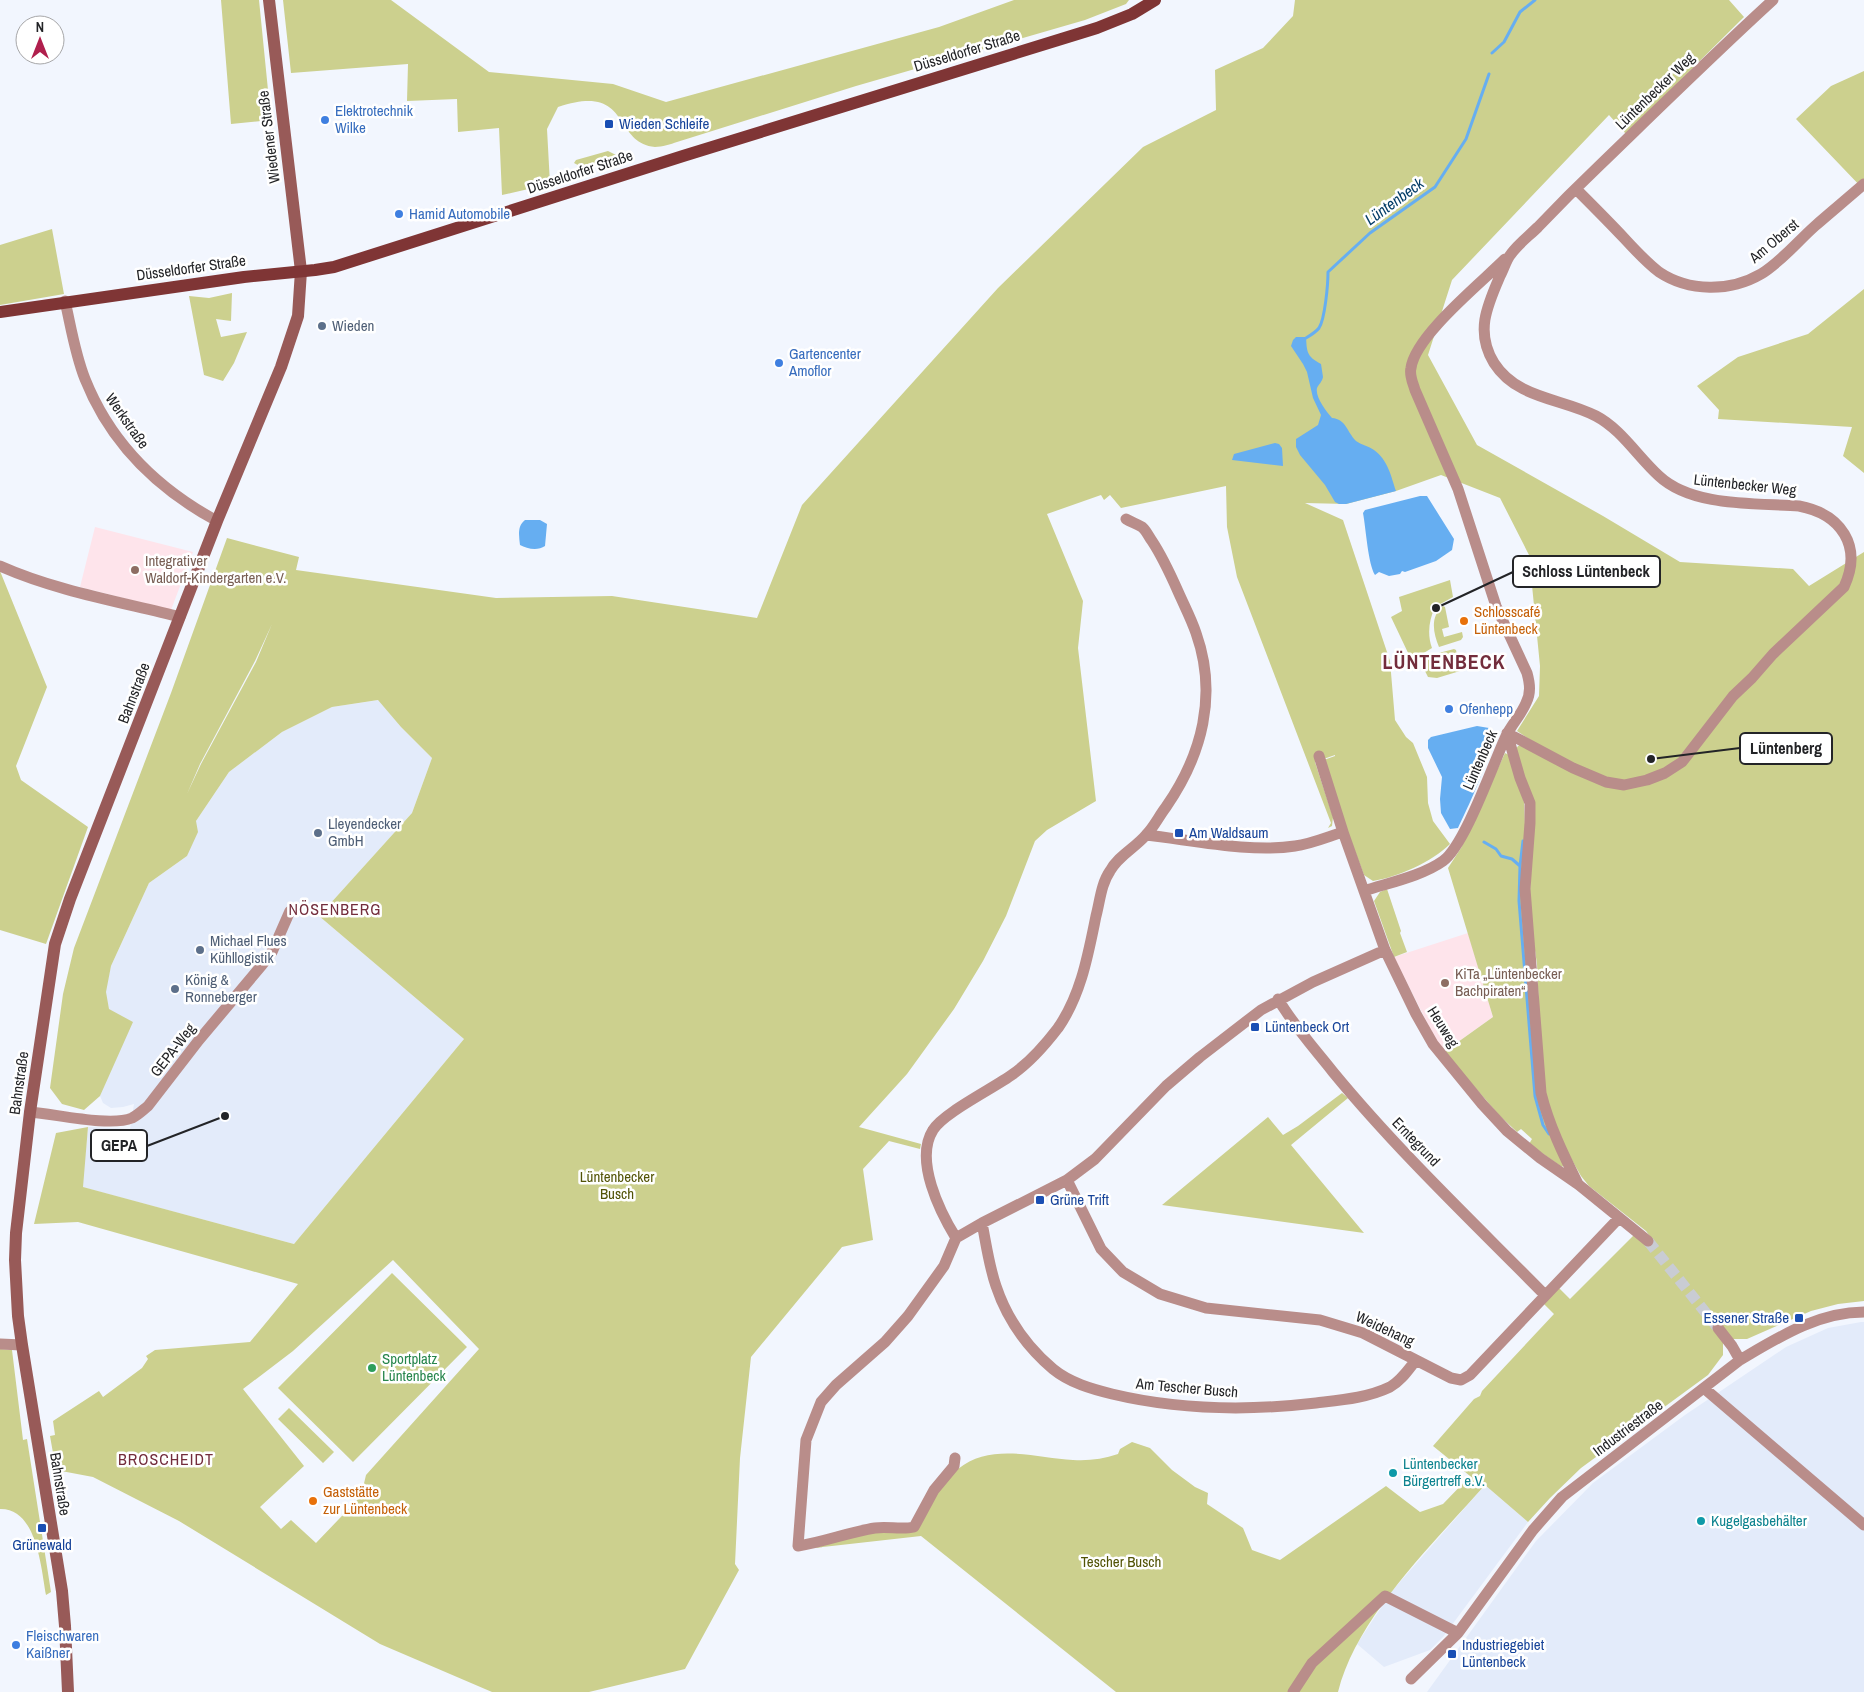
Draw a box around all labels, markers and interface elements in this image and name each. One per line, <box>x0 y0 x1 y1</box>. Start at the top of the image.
north arrow <box>15 15 65 65</box>
text: N <box>36 18 44 36</box>
street label: Düsseldorfer Straße <box>911 24 1023 77</box>
street label: Lüntenbecker Weg <box>1610 47 1699 134</box>
street label: Wiedener Straße <box>252 89 285 185</box>
place label: Elektrotechnik Wilke <box>335 100 414 138</box>
place label: Wieden Schleife <box>619 113 709 134</box>
marker: Elektrotechnik Wilke <box>319 114 331 126</box>
marker: Wieden Schleife <box>603 118 615 130</box>
street label: Düsseldorfer Straße <box>524 144 636 199</box>
water label: Lüntenbeck <box>1360 172 1428 230</box>
place label: Hamid Automobile <box>409 203 510 224</box>
marker: Hamid Automobile <box>393 208 405 220</box>
street label: Am Oberst <box>1744 213 1803 268</box>
street label: Düsseldorfer Straße <box>135 249 247 286</box>
place label: Wieden <box>332 315 374 336</box>
marker: Wieden <box>316 320 328 332</box>
place label: Gartencenter Amoflor <box>788 343 861 381</box>
marker: Gartencenter Amoflor <box>773 357 785 369</box>
street label: Werkstraße <box>101 389 154 453</box>
street label: Lüntenbecker Weg <box>1693 469 1798 500</box>
place label: Integrativer Waldorf-Kindergarten e.V. <box>145 550 286 588</box>
callout: Schloss Lüntenbeck <box>1513 556 1660 587</box>
text: Schloss Lüntenbeck <box>1522 560 1650 582</box>
marker: Integrativer Waldorf-Kindergarten e.V. <box>129 564 141 576</box>
place label: Schlosscafé Lüntenbeck <box>1474 601 1540 639</box>
marker: Schlosscafé Lüntenbeck <box>1458 615 1470 627</box>
district label: LÜNTENBECK <box>1383 648 1505 675</box>
street label: Bahnstraße <box>112 659 155 726</box>
place label: Ofenhepp <box>1459 698 1513 719</box>
marker: Ofenhepp <box>1443 703 1455 715</box>
street label: Lüntenbeck <box>1457 726 1502 793</box>
callout: Lüntenberg <box>1740 733 1832 764</box>
text: Lüntenberg <box>1750 737 1822 759</box>
place label: Lleyendecker GmbH <box>328 813 401 851</box>
place label: Am Waldsaum <box>1188 822 1269 843</box>
marker: Lleyendecker GmbH <box>312 827 324 839</box>
marker: Am Waldsaum <box>1173 827 1185 839</box>
district label: NÖSENBERG <box>289 898 381 920</box>
place label: Michael Flues Kühllogistik <box>210 930 287 968</box>
marker: Michael Flues Kühllogistik <box>194 944 206 956</box>
place label: KiTa „Lüntenbecker Bachpiraten“ <box>1455 963 1562 1001</box>
place label: König & Ronneberger <box>185 969 257 1007</box>
marker: KiTa „Lüntenbecker Bachpiraten“ <box>1439 977 1451 989</box>
marker: König & Ronneberger <box>169 983 181 995</box>
street label: Heuweg <box>1423 1002 1464 1052</box>
place label: Lüntenbeck Ort <box>1265 1016 1350 1037</box>
street label: GEPA-Weg <box>145 1018 200 1081</box>
marker: Lüntenbeck Ort <box>1249 1021 1261 1033</box>
street label: Bahnstraße <box>4 1050 33 1116</box>
street label: Erntegrund <box>1388 1112 1445 1171</box>
callout: GEPA <box>91 1130 147 1161</box>
text: GEPA <box>101 1134 138 1156</box>
park label: Lüntenbecker Busch <box>580 1166 654 1204</box>
place label: Grüne Trift <box>1050 1189 1109 1210</box>
marker: Grüne Trift <box>1034 1194 1046 1206</box>
street label: Weidehang <box>1352 1306 1418 1351</box>
place label: Essener Straße <box>1704 1307 1789 1328</box>
marker: Essener Straße <box>1793 1312 1805 1324</box>
place label: Sportplatz Lüntenbeck <box>382 1348 446 1386</box>
marker: Sportplatz Lüntenbeck <box>366 1362 378 1374</box>
street label: Am Tescher Busch <box>1134 1372 1239 1402</box>
street label: Industriestraße <box>1588 1394 1667 1461</box>
district label: BROSCHEIDT <box>118 1448 214 1470</box>
street label: Bahnstraße <box>45 1451 76 1517</box>
place label: Lüntenbecker Bürgertreff e.V. <box>1403 1453 1485 1491</box>
marker: Lüntenbecker Bürgertreff e.V. <box>1387 1467 1399 1479</box>
place label: Gaststätte zur Lüntenbeck <box>323 1481 408 1519</box>
marker: Gaststätte zur Lüntenbeck <box>307 1495 319 1507</box>
place label: Kugelgasbehälter <box>1711 1510 1807 1531</box>
marker: Kugelgasbehälter <box>1695 1515 1707 1527</box>
marker: Grünewald <box>36 1522 48 1534</box>
place label: Grünewald <box>12 1534 72 1555</box>
park label: Tescher Busch <box>1081 1551 1161 1572</box>
place label: Fleischwaren Kaißner <box>26 1625 99 1663</box>
place label: Industriegebiet Lüntenbeck <box>1462 1634 1545 1672</box>
marker: Fleischwaren Kaißner <box>10 1639 22 1651</box>
marker: Industriegebiet Lüntenbeck <box>1446 1648 1458 1660</box>

